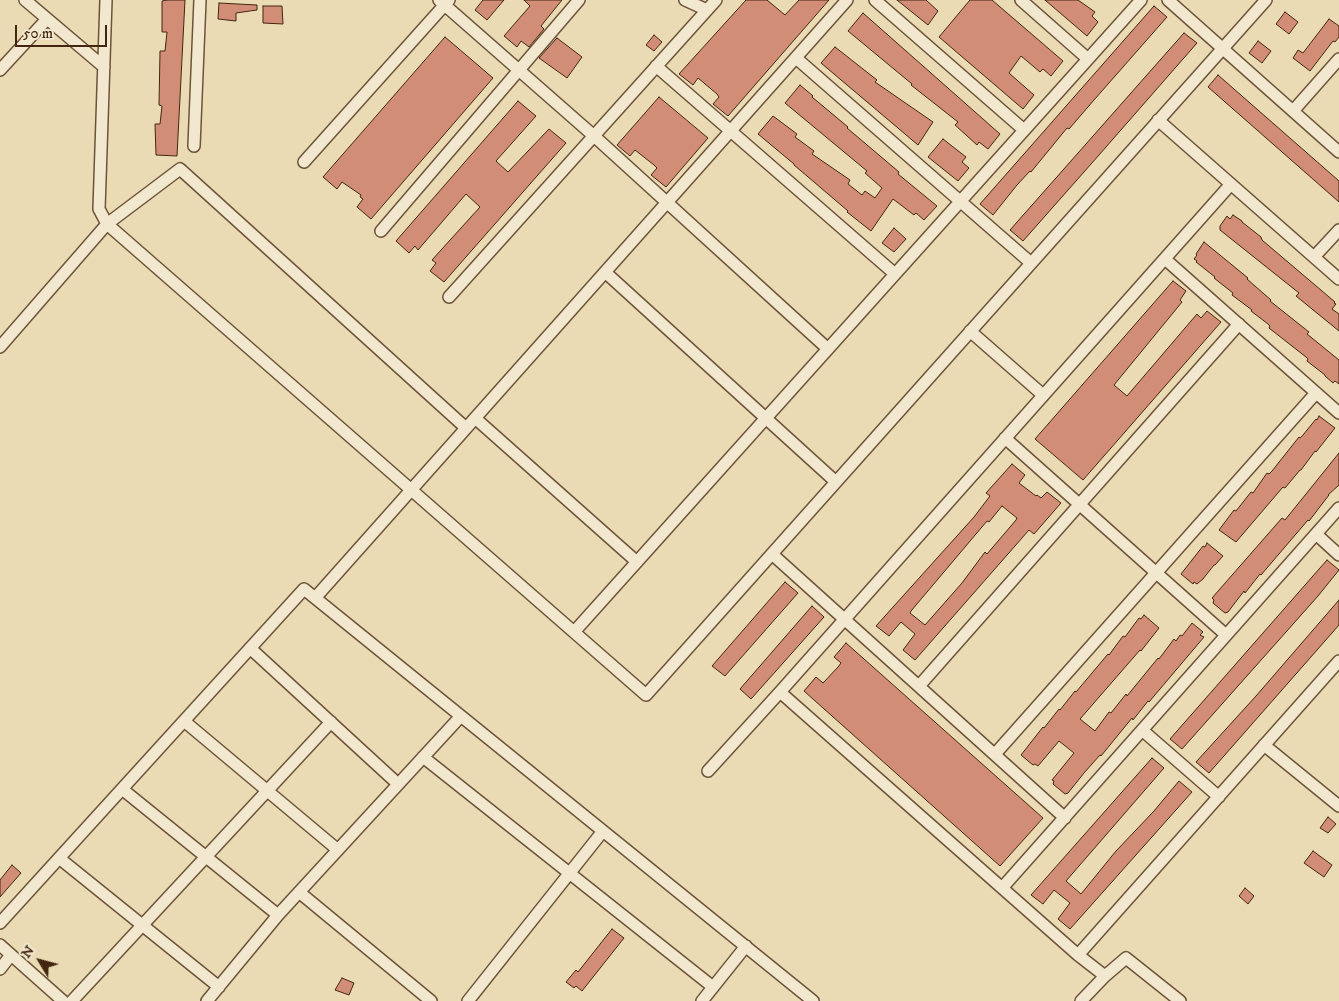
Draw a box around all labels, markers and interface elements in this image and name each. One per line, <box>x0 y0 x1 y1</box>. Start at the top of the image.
scale bar <box>18 15 110 47</box>
text: 50 m <box>23 24 53 43</box>
north arrow <box>15 936 65 986</box>
text: N <box>17 942 39 962</box>

